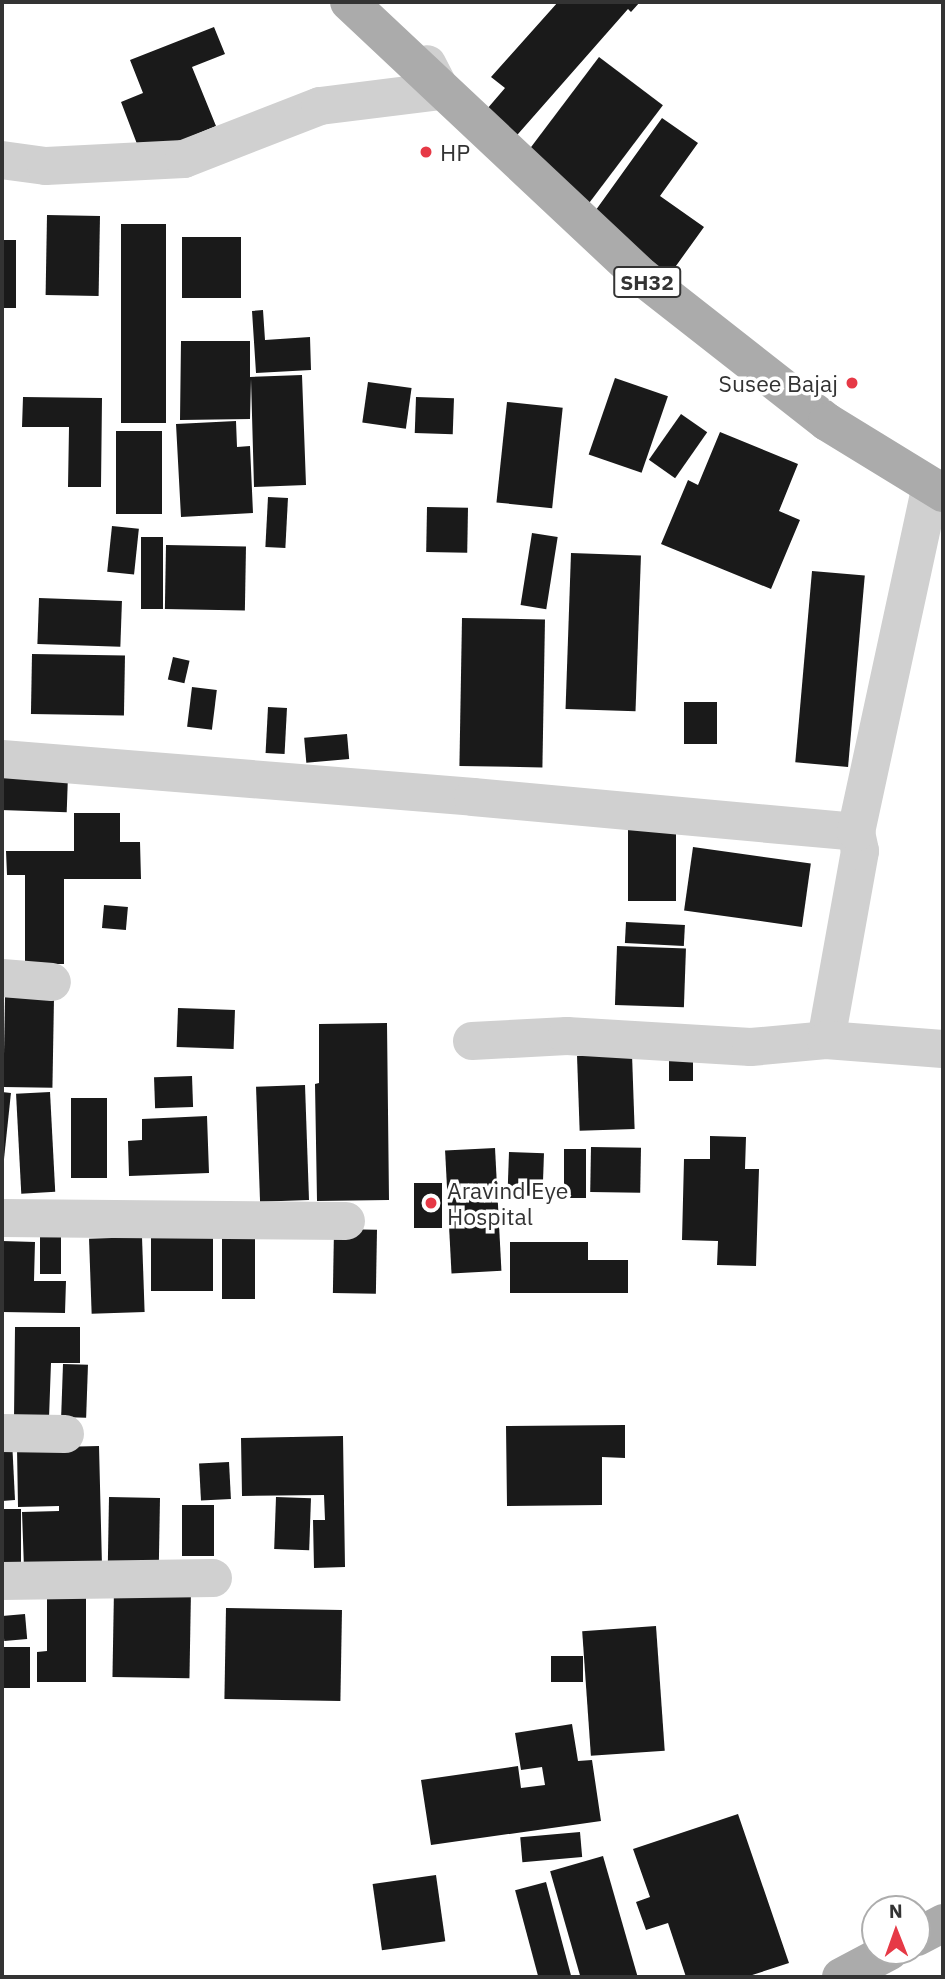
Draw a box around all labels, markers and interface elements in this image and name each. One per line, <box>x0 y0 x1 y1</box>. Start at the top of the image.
place label: HP <box>440 138 470 166</box>
marker: HP <box>418 144 434 160</box>
road number: SH32 <box>612 264 682 300</box>
place label: Susee Bajaj <box>719 369 838 397</box>
marker: Susee Bajaj <box>844 375 860 391</box>
place label: Aravind Eye Hospital <box>447 1176 568 1230</box>
marker: Aravind Eye Hospital <box>421 1193 441 1213</box>
north arrow <box>861 1895 931 1965</box>
text: N <box>889 1899 903 1923</box>

